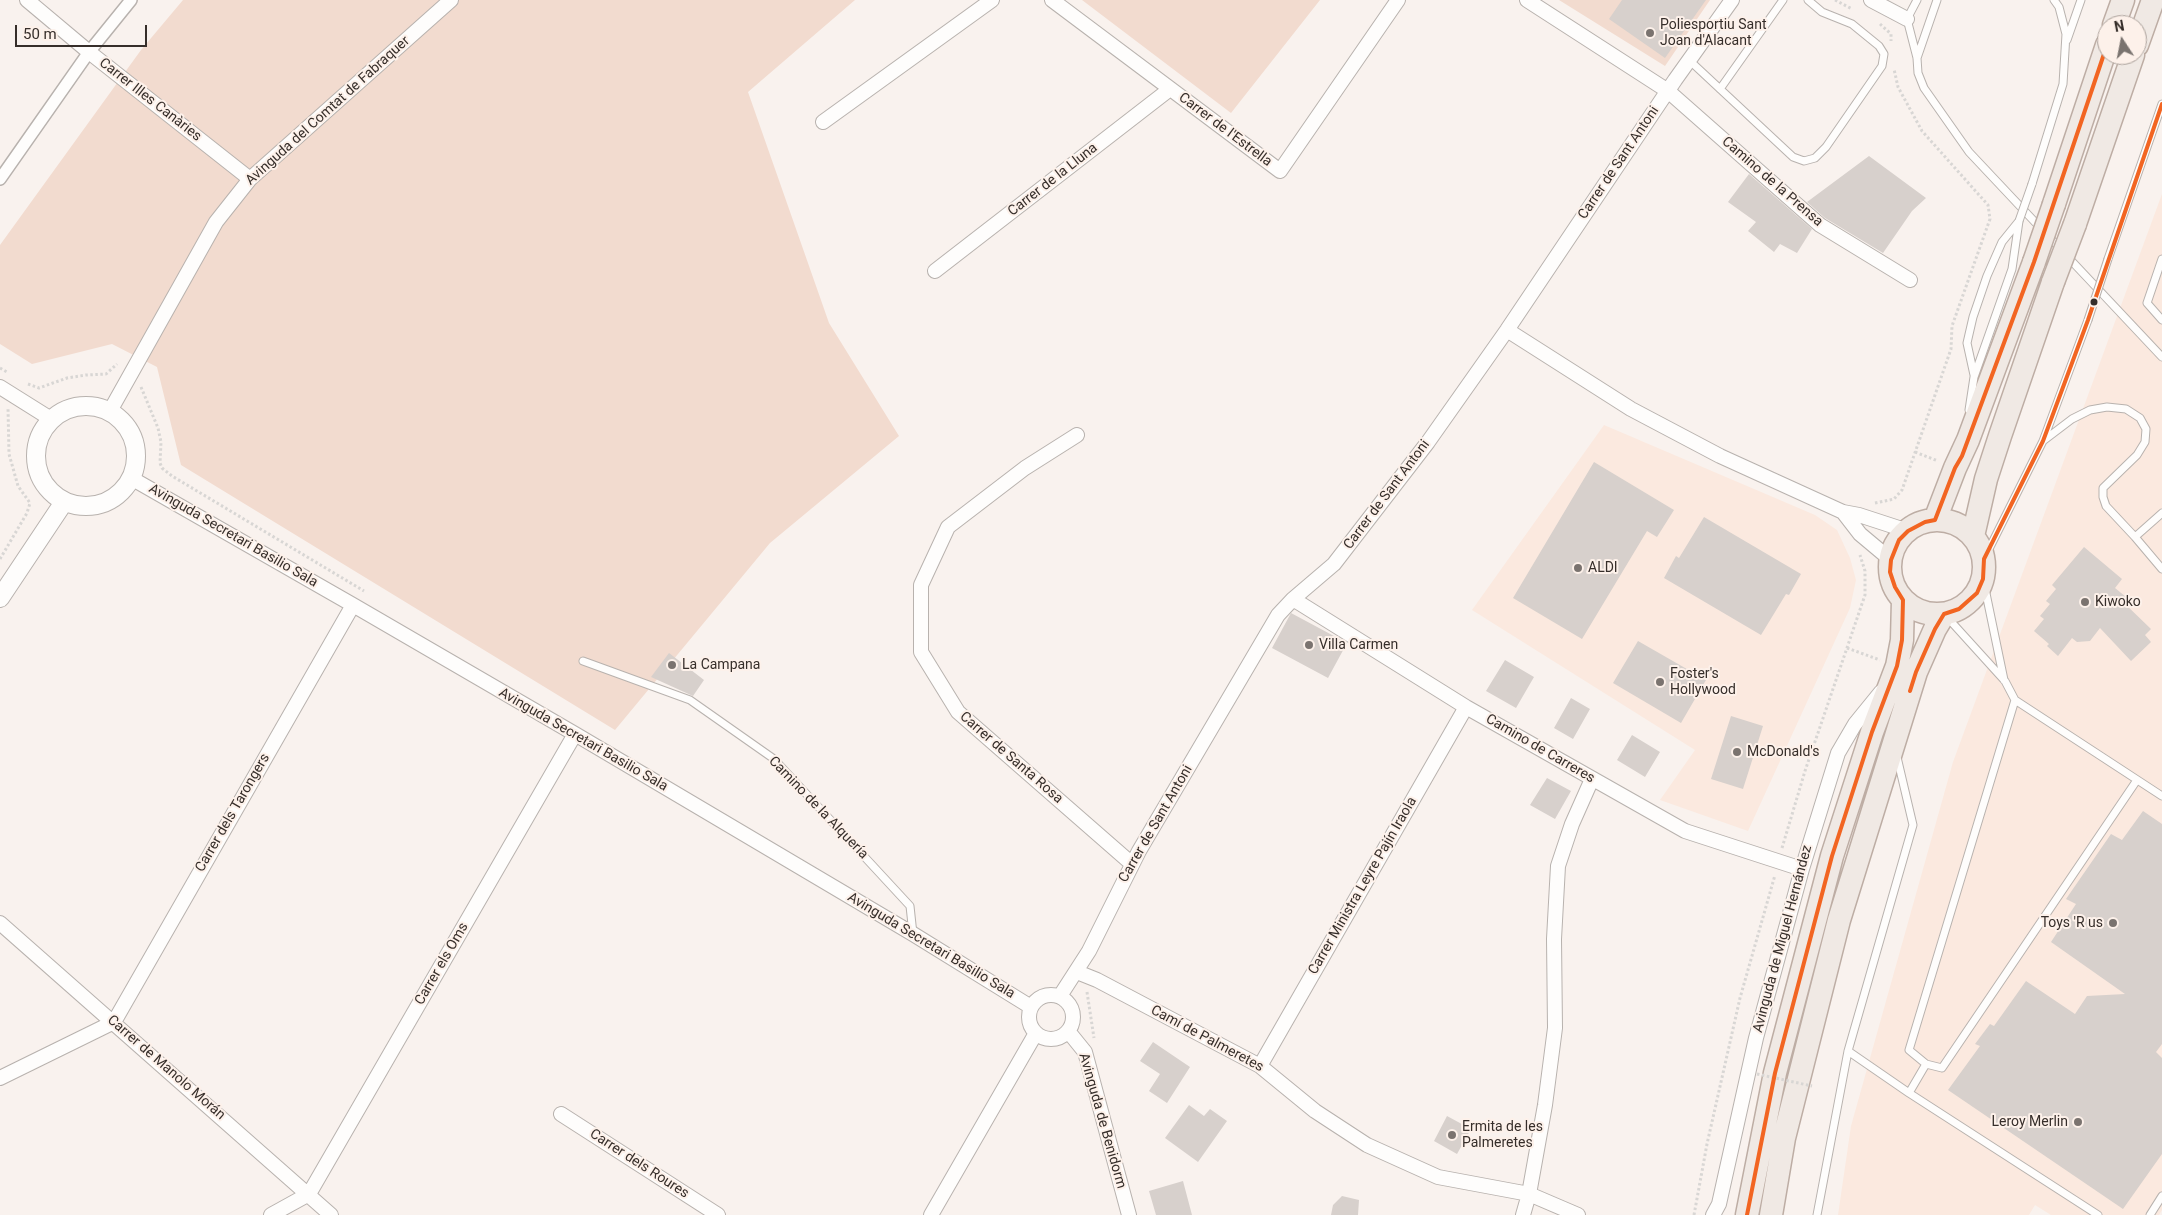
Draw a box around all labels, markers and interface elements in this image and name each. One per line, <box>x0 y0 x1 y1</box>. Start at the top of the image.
scale bar <box>18 15 150 47</box>
north arrow <box>2097 15 2147 65</box>
place label: Poliesportiu Sant Joan d'Alacant <box>1660 17 1767 49</box>
text: N <box>2113 17 2126 35</box>
text: 50 m <box>23 25 57 43</box>
marker: Poliesportiu Sant Joan d'Alacant <box>1644 27 1656 39</box>
street label: Avinguda del Comtat de Fabraquer <box>243 33 413 189</box>
street label: Carrer Illes Canàries <box>95 55 205 145</box>
street label: Carrer de l'Estrella <box>1175 89 1275 171</box>
street label: Carrer de Sant Antoni <box>1575 103 1663 223</box>
street label: Camino de la Prensa <box>1718 134 1826 230</box>
street label: Carrer de la Lluna <box>1005 140 1101 220</box>
unlabelled marker <box>2089 297 2099 307</box>
street label: Carrer de Sant Antoni <box>1340 437 1434 553</box>
street label: Avinguda Secretari Basilio Sala <box>146 481 320 591</box>
place label: ALDI <box>1588 560 1618 576</box>
marker: ALDI <box>1572 562 1584 574</box>
place label: Kiwoko <box>2095 594 2141 610</box>
marker: Kiwoko <box>2079 596 2091 608</box>
place label: Villa Carmen <box>1319 637 1398 653</box>
marker: Villa Carmen <box>1303 639 1315 651</box>
place label: La Campana <box>682 657 760 673</box>
marker: La Campana <box>666 659 678 671</box>
place label: Foster's Hollywood <box>1670 666 1736 699</box>
marker: Foster's Hollywood <box>1654 676 1666 688</box>
street label: Avinguda Secretari Basilio Sala <box>496 685 670 795</box>
street label: Carrer de Santa Rosa <box>956 709 1066 807</box>
street label: Camino de Carreres <box>1482 711 1598 787</box>
place label: McDonald's <box>1747 744 1819 760</box>
marker: McDonald's <box>1731 746 1743 758</box>
street label: Carrer dels Tarongers <box>192 751 274 875</box>
street label: Camino de la Alquería <box>765 753 871 863</box>
street label: Carrer de Sant Antoni <box>1116 762 1196 886</box>
street label: Carrer Ministra Leyre Pajín Iraola <box>1305 794 1421 978</box>
street label: Avinguda de Miguel Hernández <box>1750 844 1816 1034</box>
street label: Avinguda Secretari Basilio Sala <box>844 889 1018 1003</box>
place label: Toys 'R us <box>2041 915 2103 931</box>
marker: Toys 'R us <box>2107 917 2119 929</box>
street label: Carrer els Oms <box>412 920 472 1008</box>
street label: Camí de Palmeretes <box>1148 1002 1266 1076</box>
street label: Carrer de Manolo Morán <box>104 1012 228 1124</box>
street label: Avinguda de Benidorm <box>1075 1051 1129 1191</box>
place label: Leroy Merlin <box>1992 1114 2068 1130</box>
marker: Leroy Merlin <box>2072 1116 2084 1128</box>
place label: Ermita de les Palmeretes <box>1462 1119 1543 1152</box>
street label: Carrer dels Roures <box>586 1126 692 1202</box>
marker: Ermita de les Palmeretes <box>1446 1129 1458 1141</box>

